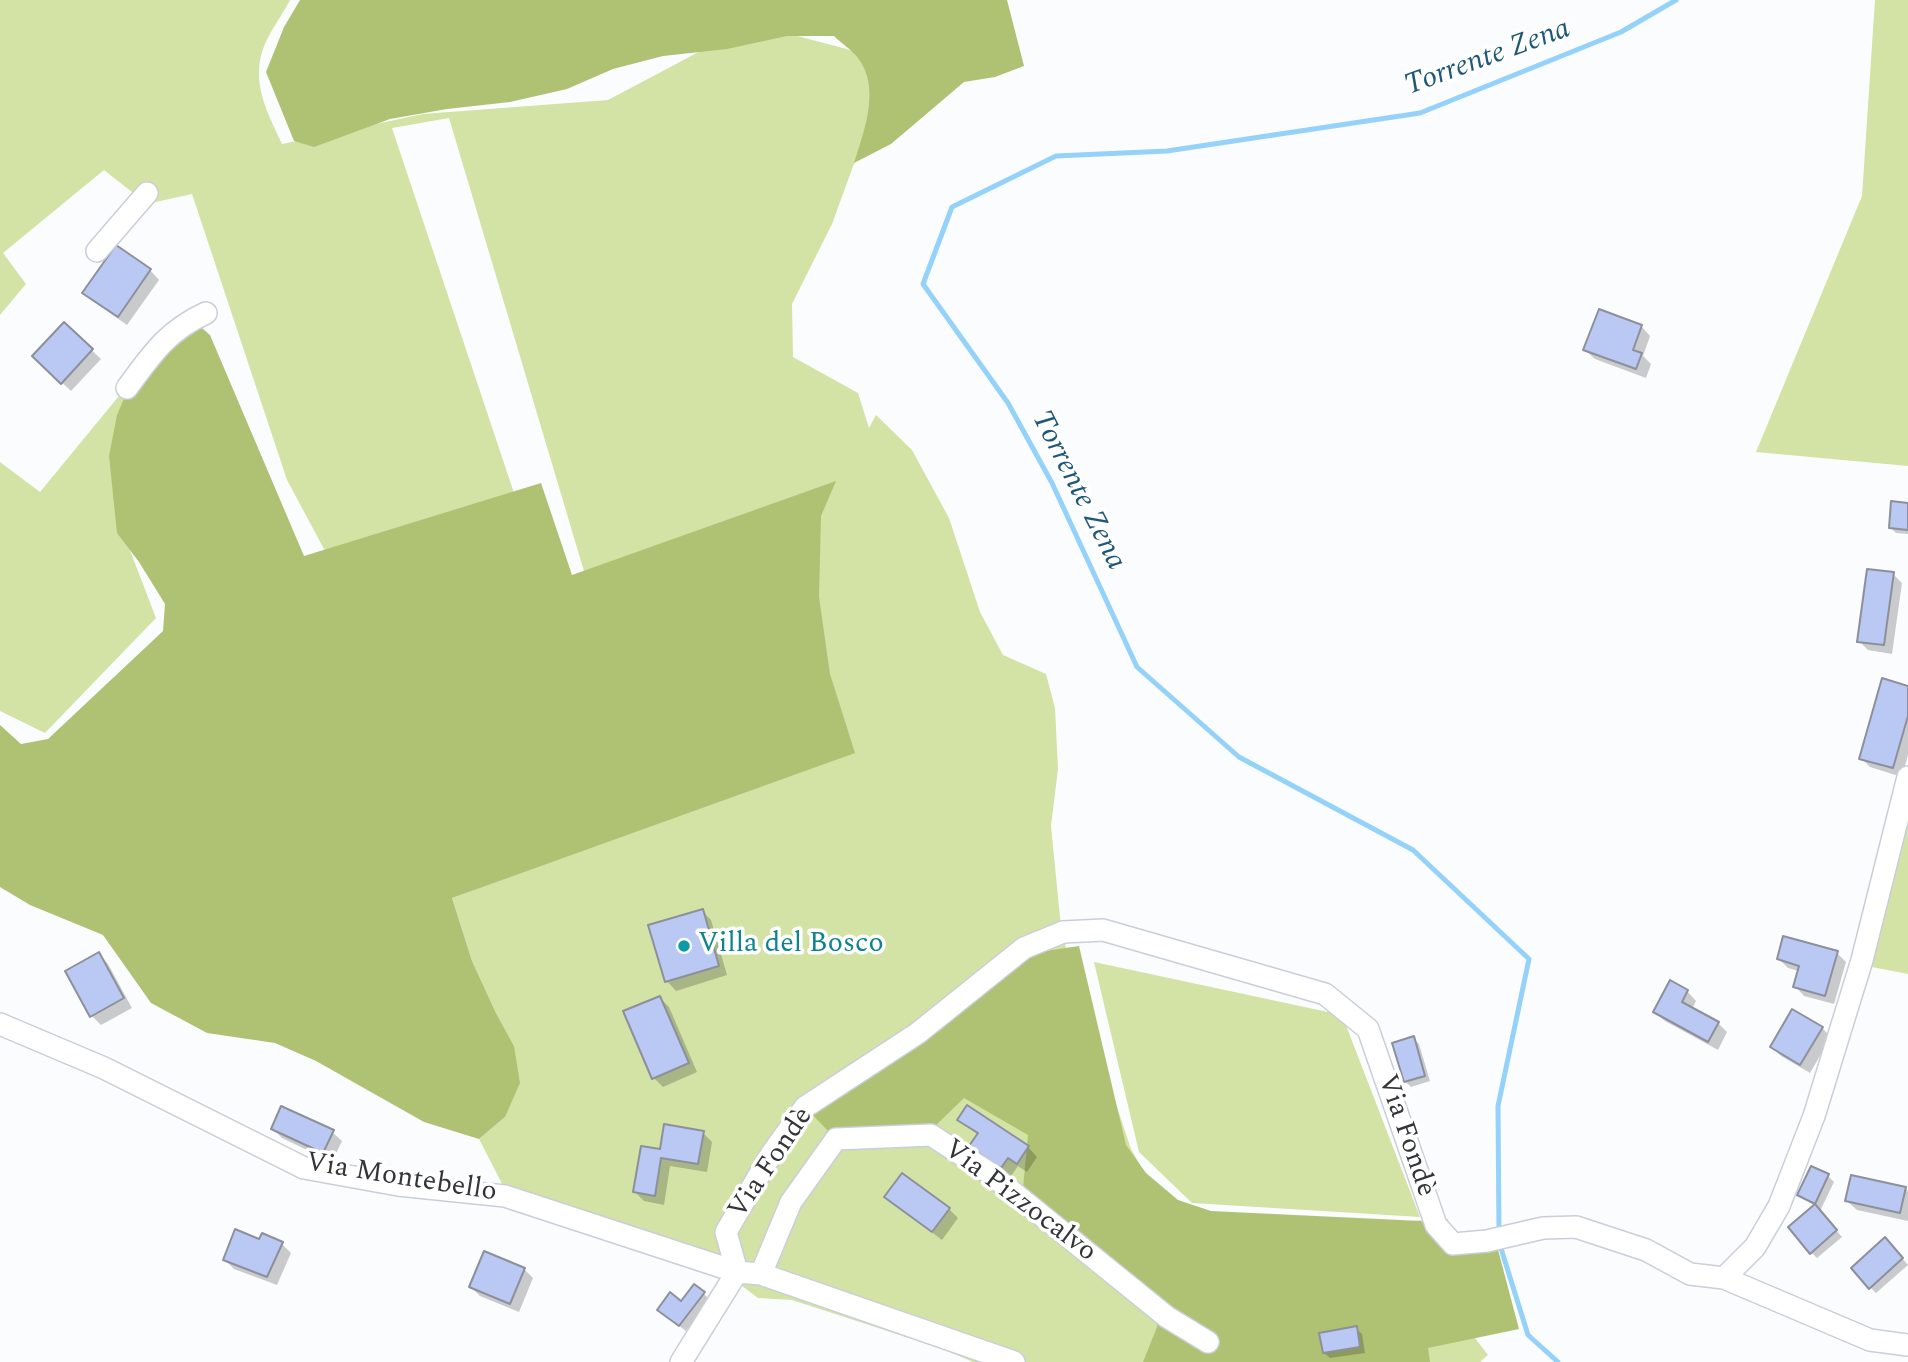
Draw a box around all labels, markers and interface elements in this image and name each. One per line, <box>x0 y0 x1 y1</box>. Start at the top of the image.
water label: Torrente Zena <box>1400 12 1576 106</box>
water label: Torrente Zena <box>1022 405 1132 577</box>
place label: Villa del Bosco <box>698 929 884 963</box>
marker: Villa del Bosco <box>676 938 692 954</box>
street label: Via Fondè <box>1368 1070 1442 1202</box>
street label: Via Fondè <box>723 1102 821 1226</box>
street label: Via Pizzocalvo <box>936 1134 1102 1270</box>
street label: Via Montebello <box>303 1147 499 1211</box>

